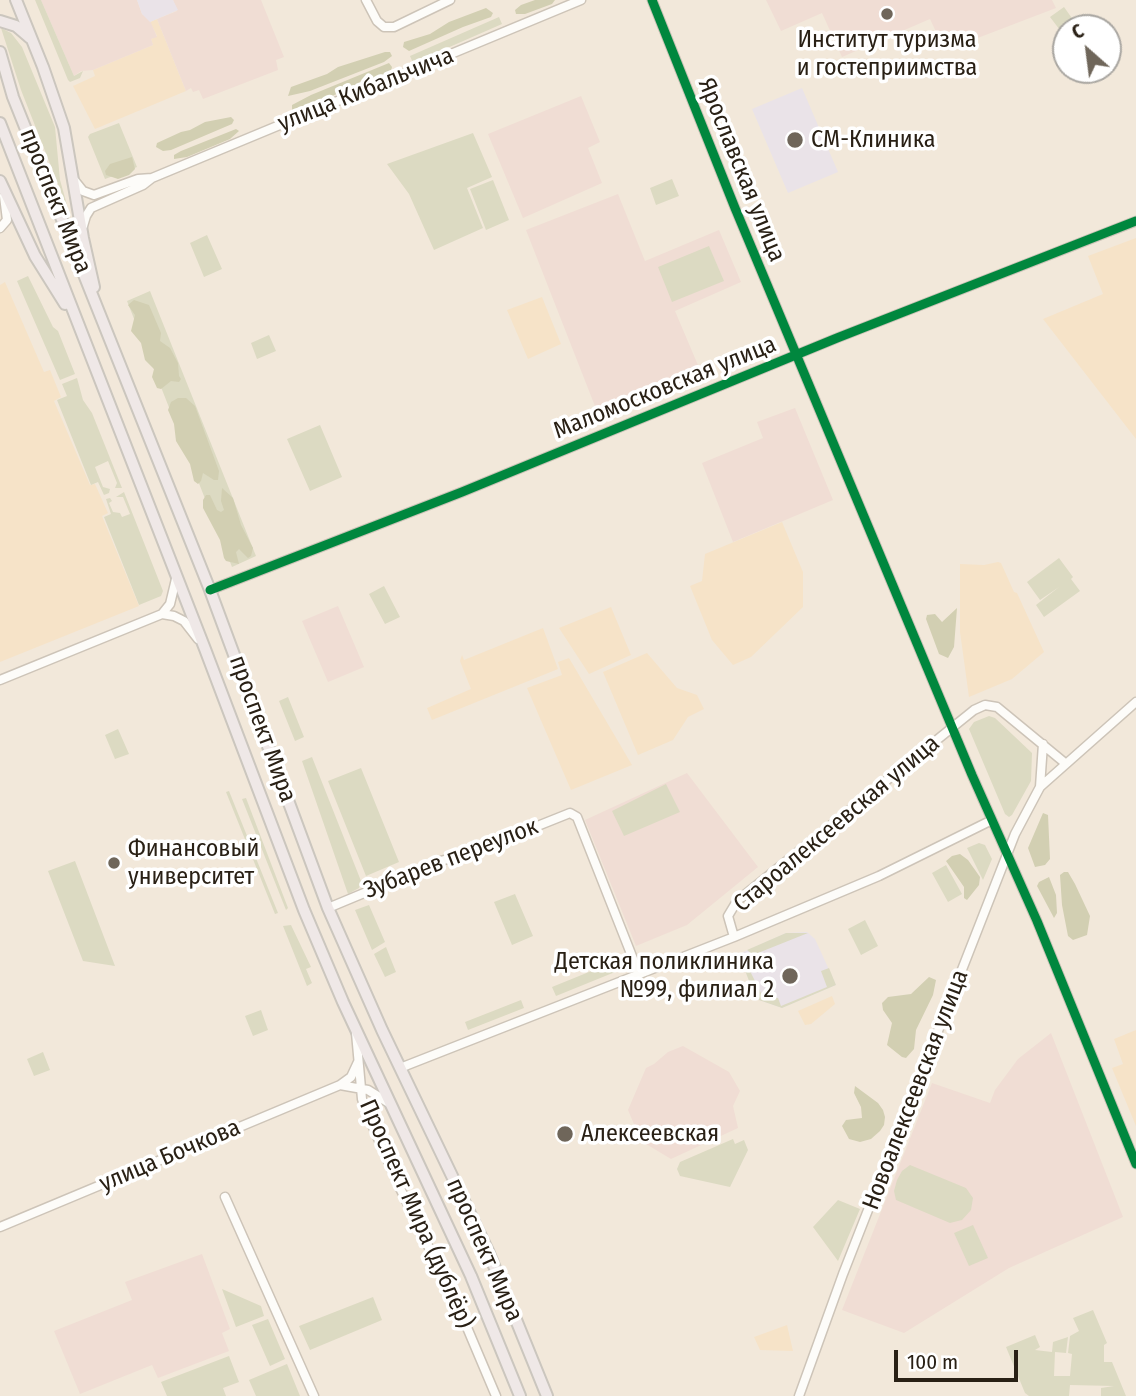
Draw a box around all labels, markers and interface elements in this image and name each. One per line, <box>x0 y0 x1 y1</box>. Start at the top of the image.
marker: Институт туризма и гостеприимства <box>879 6 895 22</box>
north arrow <box>1052 14 1122 84</box>
text: С <box>1068 19 1088 44</box>
place label: Институт туризма и гостеприимства <box>797 26 977 82</box>
street label: улица Кибальчича <box>274 42 458 138</box>
street label: Ярославская улица <box>691 74 791 266</box>
street label: проспект Мира <box>13 124 97 278</box>
place label: СМ-Клиника <box>811 126 935 154</box>
marker: СМ-Клиника <box>785 130 805 150</box>
street label: Маломосковская улица <box>550 330 780 446</box>
street label: проспект Мира <box>222 652 302 806</box>
street label: Староалексеевская улица <box>728 729 946 919</box>
street label: Зубарев переулок <box>360 813 542 905</box>
place label: Финансовый университет <box>128 835 259 891</box>
marker: Финансовый университет <box>106 855 122 871</box>
place label: Детская поликлиника №99, филиал 2 <box>555 948 774 1004</box>
marker: Детская поликлиника №99, филиал 2 <box>780 966 800 986</box>
street label: Новоалексеевская улица <box>857 966 975 1214</box>
street label: Проспект Мира (дублёр) <box>353 1095 479 1333</box>
street label: улица Бочкова <box>95 1113 245 1199</box>
place label: Алексеевская <box>581 1120 719 1148</box>
marker: Алексеевская <box>555 1124 575 1144</box>
street label: проспект Мира <box>440 1174 528 1326</box>
scale bar <box>898 1336 1022 1380</box>
text: 100 m <box>907 1349 958 1375</box>

